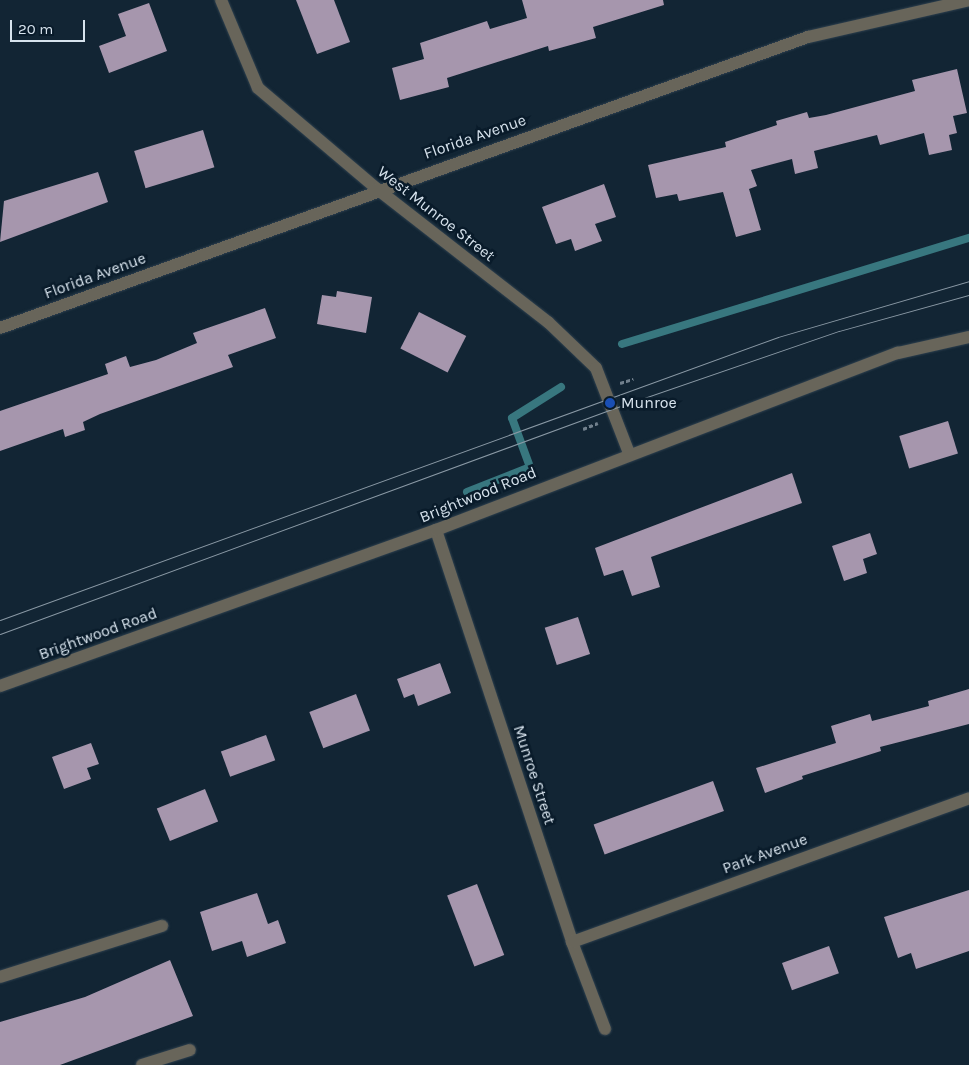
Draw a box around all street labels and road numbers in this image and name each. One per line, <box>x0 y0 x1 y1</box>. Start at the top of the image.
street label: Florida Avenue <box>421 111 529 163</box>
street label: West Munroe Street <box>374 162 498 266</box>
street label: Florida Avenue <box>41 249 149 303</box>
street label: Brightwood Road <box>417 463 539 527</box>
street label: Brightwood Road <box>36 604 160 664</box>
street label: Munroe Street <box>509 723 559 827</box>
street label: Park Avenue <box>720 830 810 878</box>

